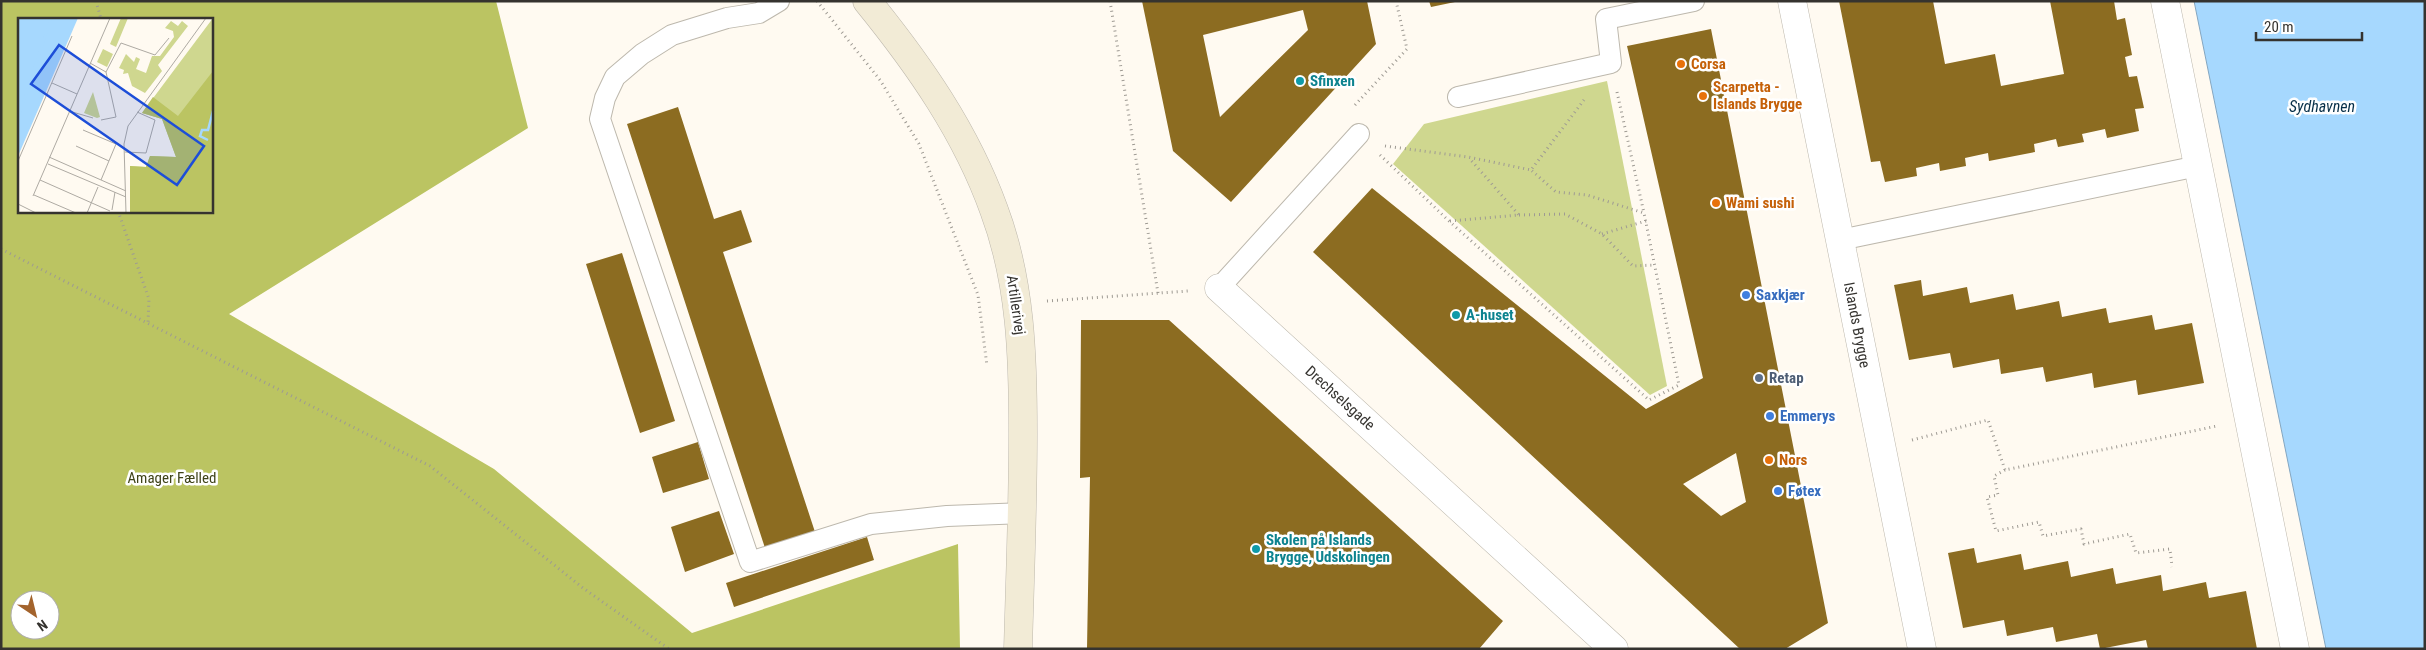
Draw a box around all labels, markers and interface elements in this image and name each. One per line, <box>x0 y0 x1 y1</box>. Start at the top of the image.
scale bar <box>2256 10 2362 42</box>
inset map <box>18 18 212 212</box>
text: 20 m <box>2264 18 2294 36</box>
place label: Corsa <box>1691 55 1726 73</box>
marker: Corsa <box>1675 58 1687 70</box>
place label: Sfinxen <box>1310 72 1355 90</box>
marker: Sfinxen <box>1294 75 1306 87</box>
place label: Scarpetta - Islands Brygge <box>1713 78 1802 113</box>
marker: Scarpetta - Islands Brygge <box>1697 90 1709 102</box>
water label: Sydhavnen <box>2289 97 2355 116</box>
place label: Wami sushi <box>1726 194 1795 212</box>
marker: Wami sushi <box>1710 197 1722 209</box>
street label: Artillerivej <box>1003 274 1029 336</box>
street label: Islands Brygge <box>1840 281 1874 369</box>
place label: Saxkjær <box>1756 286 1805 304</box>
marker: Saxkjær <box>1740 289 1752 301</box>
place label: A-huset <box>1466 306 1514 324</box>
marker: A-huset <box>1450 309 1462 321</box>
street label: Drechselsgade <box>1301 362 1379 434</box>
place label: Retap <box>1769 369 1804 387</box>
marker: Retap <box>1753 372 1765 384</box>
place label: Emmerys <box>1780 407 1836 425</box>
marker: Emmerys <box>1764 410 1776 422</box>
place label: Nors <box>1779 451 1808 469</box>
marker: Nors <box>1763 454 1775 466</box>
park label: Amager Fælled <box>127 469 217 487</box>
place label: Føtex <box>1788 482 1821 500</box>
marker: Føtex <box>1772 485 1784 497</box>
place label: Skolen på Islands Brygge, Udskolingen <box>1266 531 1390 566</box>
marker: Skolen på Islands Brygge, Udskolingen <box>1250 543 1262 555</box>
north arrow <box>10 590 60 640</box>
text: N <box>34 617 51 635</box>

